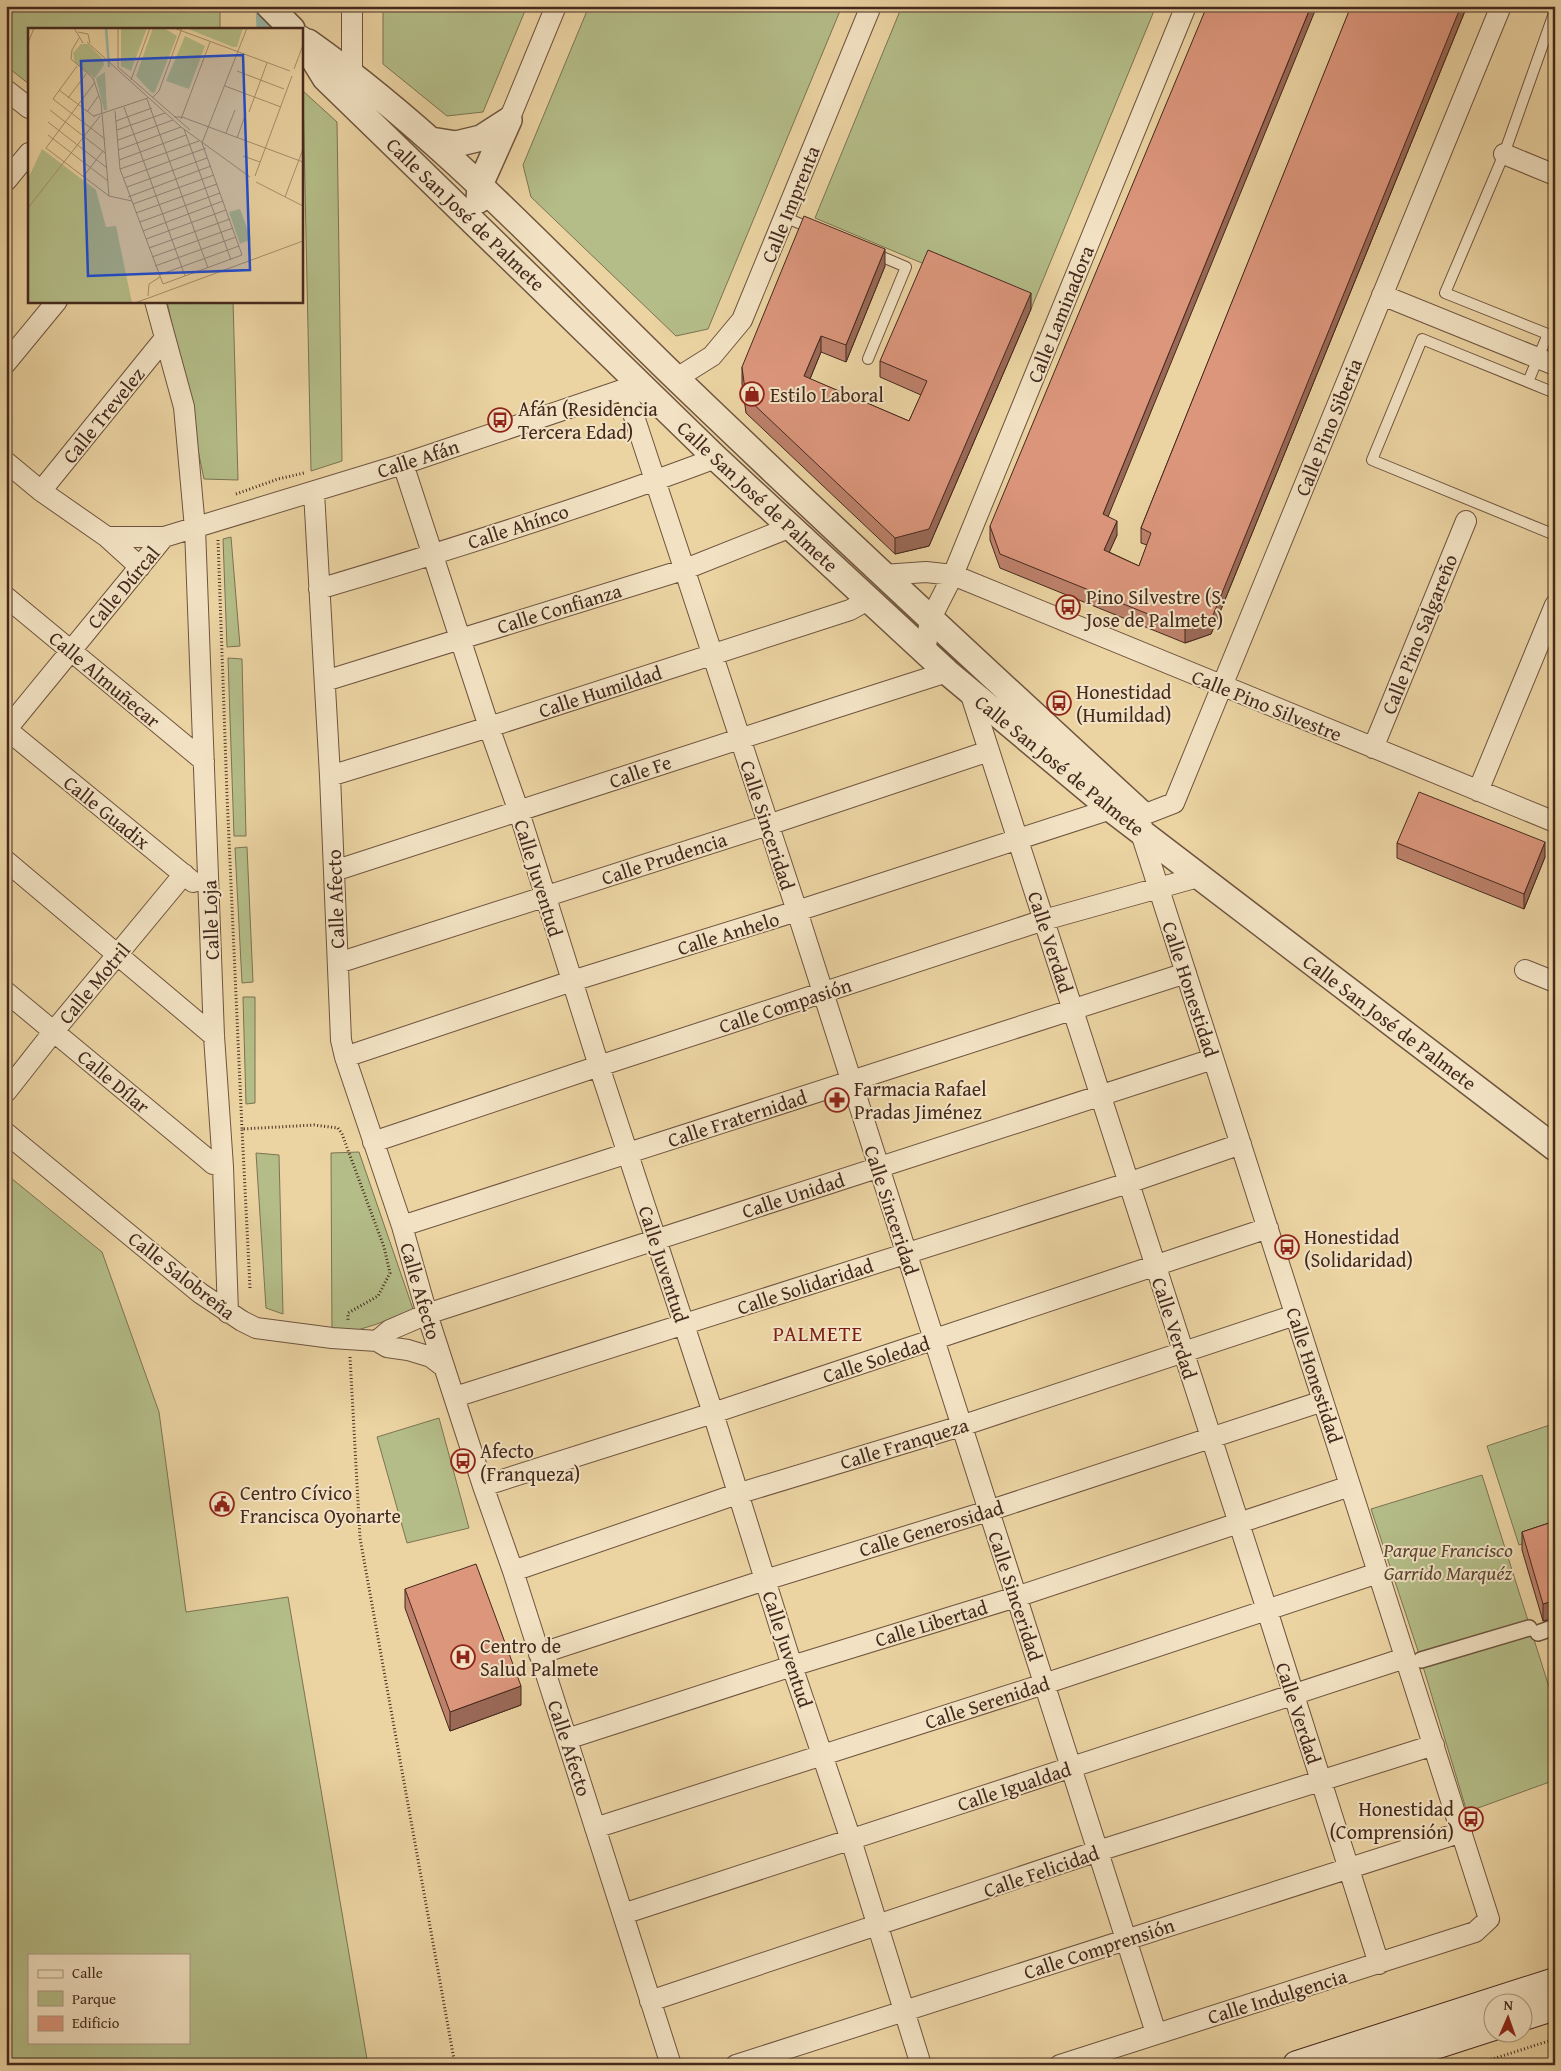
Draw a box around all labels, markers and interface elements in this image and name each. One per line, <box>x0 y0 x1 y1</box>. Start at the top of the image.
inset map <box>28 28 302 302</box>
street label: Calle San José de Palmete <box>380 130 552 298</box>
street label: Calle Imprenta <box>753 141 827 267</box>
street label: Calle Laminadora <box>1019 241 1101 387</box>
street label: Calle Pino Siberia <box>1287 353 1369 500</box>
street label: Calle Trevelez <box>55 360 151 469</box>
place label: Estilo Laboral <box>770 380 884 409</box>
shop icon: Estilo Laboral <box>739 381 765 407</box>
place label: Afán (Residencia Tercera Edad) <box>518 394 658 446</box>
bus stop icon: Afán (Residencia Tercera Edad) <box>487 407 513 433</box>
street label: Calle San José de Palmete <box>671 413 845 579</box>
street label: Calle Afán <box>373 431 463 485</box>
street label: Calle Ahínco <box>464 496 572 556</box>
street label: Calle Dúrcal <box>80 539 167 635</box>
street label: Calle Pino Salgareño <box>1374 550 1464 718</box>
street label: Calle Confianza <box>493 575 625 641</box>
place label: Pino Silvestre (S. Jose de Palmete) <box>1083 582 1226 634</box>
bus stop icon: Pino Silvestre (S. Jose de Palmete) <box>1055 594 1081 620</box>
street label: Calle Almuñecar <box>43 624 167 734</box>
street label: Calle Humildad <box>535 657 666 725</box>
street label: Calle Pino Silvestre <box>1188 662 1346 748</box>
place label: Honestidad (Humildad) <box>1076 677 1172 729</box>
street label: Calle San José de Palmete <box>969 687 1151 843</box>
bus stop icon: Honestidad (Humildad) <box>1046 690 1072 716</box>
street label: Calle Fe <box>605 747 675 795</box>
street label: Calle Sinceridad <box>733 756 803 894</box>
street label: Calle Guadix <box>58 768 157 856</box>
street label: Calle Juventud <box>507 816 571 940</box>
street label: Calle Prudencia <box>598 824 731 892</box>
street label: Calle Afecto <box>319 849 351 949</box>
street label: Calle Loja <box>194 879 226 961</box>
street label: Calle Verdad <box>1021 887 1081 997</box>
street label: Calle Anhelo <box>673 904 783 962</box>
street label: Calle Honestidad <box>1155 918 1227 1061</box>
street label: Calle Motril <box>51 936 137 1030</box>
street label: Calle San José de Palmete <box>1297 947 1483 1097</box>
street label: Calle Compasión <box>715 970 855 1040</box>
street label: Calle Dílar <box>72 1042 156 1120</box>
place label: Farmacia Rafael Pradas Jiménez <box>854 1074 987 1126</box>
street label: Calle Fraternidad <box>664 1082 811 1154</box>
pharmacy icon: Farmacia Rafael Pradas Jiménez <box>824 1087 850 1113</box>
street label: Calle Sinceridad <box>857 1141 927 1279</box>
street label: Calle Unidad <box>738 1165 848 1225</box>
street label: Calle Juventud <box>631 1202 697 1326</box>
place label: Honestidad (Solidaridad) <box>1304 1222 1413 1274</box>
street label: Calle Salobreña <box>122 1224 242 1326</box>
bus stop icon: Honestidad (Solidaridad) <box>1274 1234 1300 1260</box>
street label: Calle Afecto <box>393 1239 449 1343</box>
street label: Calle Solidaridad <box>733 1250 877 1322</box>
street label: Calle Verdad <box>1145 1273 1205 1383</box>
street label: Calle Honestidad <box>1279 1304 1351 1447</box>
district label: PALMETE <box>773 1318 863 1349</box>
street label: Calle Soledad <box>819 1328 934 1390</box>
street label: Calle Franqueza <box>836 1410 972 1476</box>
place label: Afecto (Franqueza) <box>480 1436 580 1488</box>
bus stop icon: Afecto (Franqueza) <box>450 1448 476 1474</box>
place label: Centro Cívico Francisca Oyonarte <box>240 1478 401 1530</box>
public building icon: Centro Cívico Francisca Oyonarte <box>209 1491 235 1517</box>
street label: Calle Generosidad <box>855 1492 1007 1564</box>
street label: Calle Sinceridad <box>981 1527 1051 1665</box>
park label: Parque Francisco Garrido Marquéz <box>1382 1535 1513 1587</box>
street label: Calle Juventud <box>755 1587 821 1711</box>
street label: Calle Libertad <box>871 1592 991 1654</box>
place label: Centro de Salud Palmete <box>480 1631 599 1683</box>
hospital icon: Centro de Salud Palmete <box>450 1644 476 1670</box>
street label: Calle Verdad <box>1269 1658 1329 1768</box>
street label: Calle Serenidad <box>921 1668 1053 1736</box>
street label: Calle Afecto <box>541 1696 599 1800</box>
street label: Calle Igualdad <box>953 1754 1075 1818</box>
place label: Honestidad (Comprensión) <box>1329 1794 1454 1846</box>
bus stop icon: Honestidad (Comprensión) <box>1458 1806 1484 1832</box>
street label: Calle Felicidad <box>979 1838 1103 1904</box>
street label: Calle Comprensión <box>1020 1910 1178 1986</box>
legend <box>28 1954 190 2044</box>
street label: Calle Indulgencia <box>1204 1961 1351 2031</box>
text: Calle <box>72 1962 103 1983</box>
text: Parque <box>72 1988 116 2009</box>
north arrow <box>1484 1994 1534 2044</box>
text: N <box>1503 1995 1514 2015</box>
text: Edificio <box>72 2012 120 2033</box>

